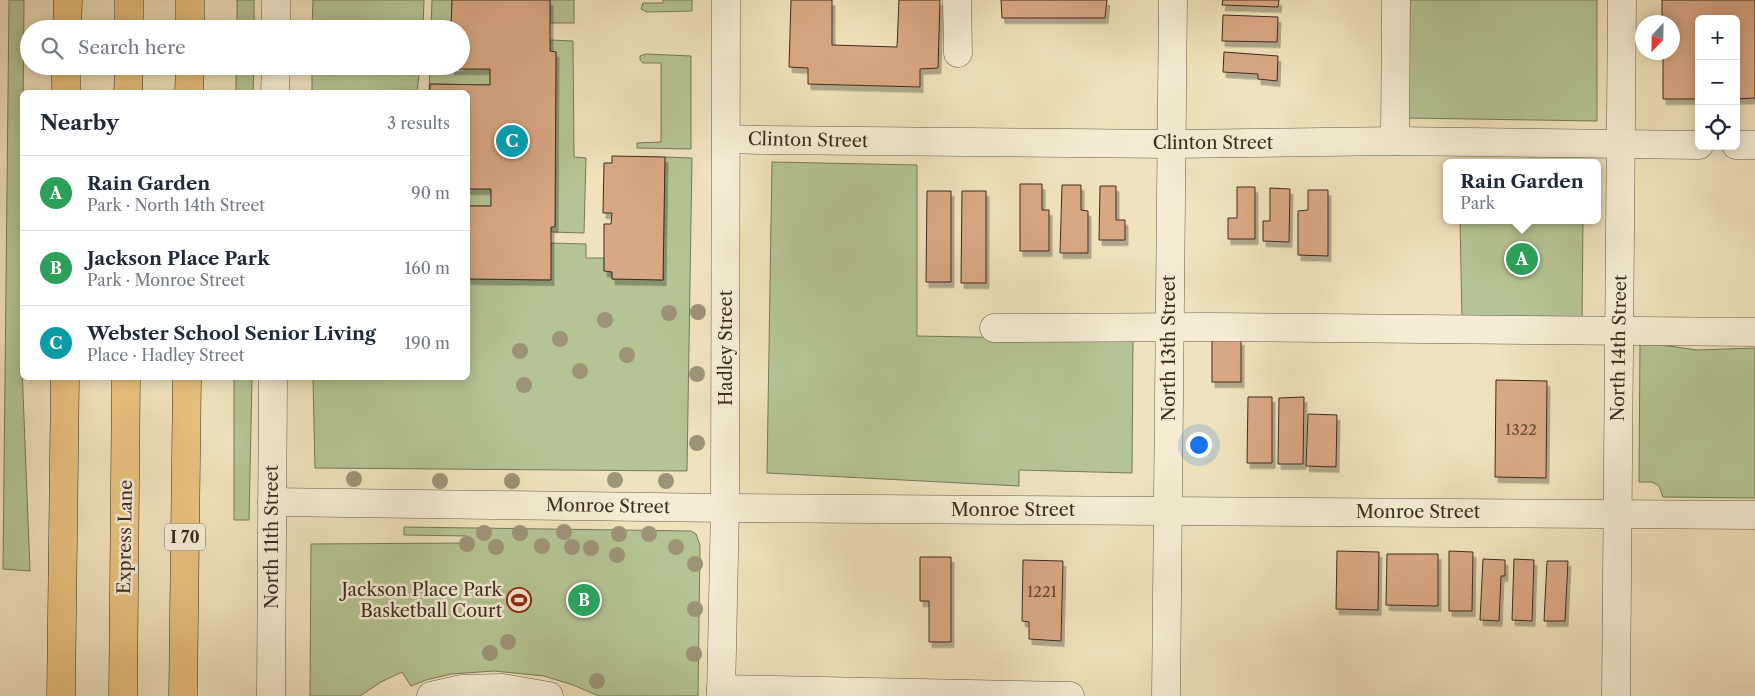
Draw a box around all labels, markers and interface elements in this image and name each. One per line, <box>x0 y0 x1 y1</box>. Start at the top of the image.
north arrow <box>1635 15 1680 60</box>
map controls <box>1695 15 1740 150</box>
button: + <box>1695 15 1740 60</box>
search box <box>20 20 470 75</box>
icon: search <box>38 34 66 62</box>
text: Search here <box>78 36 186 59</box>
button: − <box>1695 60 1740 105</box>
button: locate <box>1695 105 1740 150</box>
text: Nearby <box>40 110 119 135</box>
text: 3 results <box>387 113 450 133</box>
pin: C <box>496 122 528 160</box>
street label: Clinton Street <box>748 128 869 152</box>
street label: Clinton Street <box>1153 132 1274 154</box>
popup <box>1443 159 1601 224</box>
text: Rain Garden <box>1460 170 1584 193</box>
text: Rain Garden <box>87 172 210 195</box>
text: A <box>50 183 62 203</box>
text: 90 m <box>411 183 450 203</box>
text: Park <box>1460 193 1495 213</box>
text: Park · North 14th Street <box>87 195 265 215</box>
pin: A <box>1506 240 1538 278</box>
text: Jackson Place Park <box>87 247 270 270</box>
text: B <box>50 258 62 278</box>
text: 160 m <box>405 258 450 278</box>
text: Park · Monroe Street <box>87 270 245 290</box>
street label: North 13th Street <box>1158 274 1180 421</box>
street label: North 14th Street <box>1607 274 1631 422</box>
street label: Hadley Street <box>715 289 737 406</box>
text: Webster School Senior Living <box>87 322 376 345</box>
text: C <box>50 333 62 353</box>
text: 190 m <box>405 333 450 353</box>
text: Place · Hadley Street <box>87 345 244 365</box>
house number: 1322 <box>1505 420 1537 439</box>
your location <box>1186 432 1212 458</box>
street label: North 11th Street <box>261 464 283 609</box>
street label: Express Lane <box>113 480 137 594</box>
street label: Monroe Street <box>546 494 671 518</box>
street label: Monroe Street <box>951 499 1076 521</box>
street label: Monroe Street <box>1356 501 1481 523</box>
road number: I 70 <box>165 524 205 550</box>
place label: Jackson Place Park Basketball Court <box>338 579 504 622</box>
pin: B <box>568 581 600 619</box>
house number: 1221 <box>1027 582 1058 601</box>
sports icon: Jackson Place Park Basketball Court <box>506 587 532 613</box>

